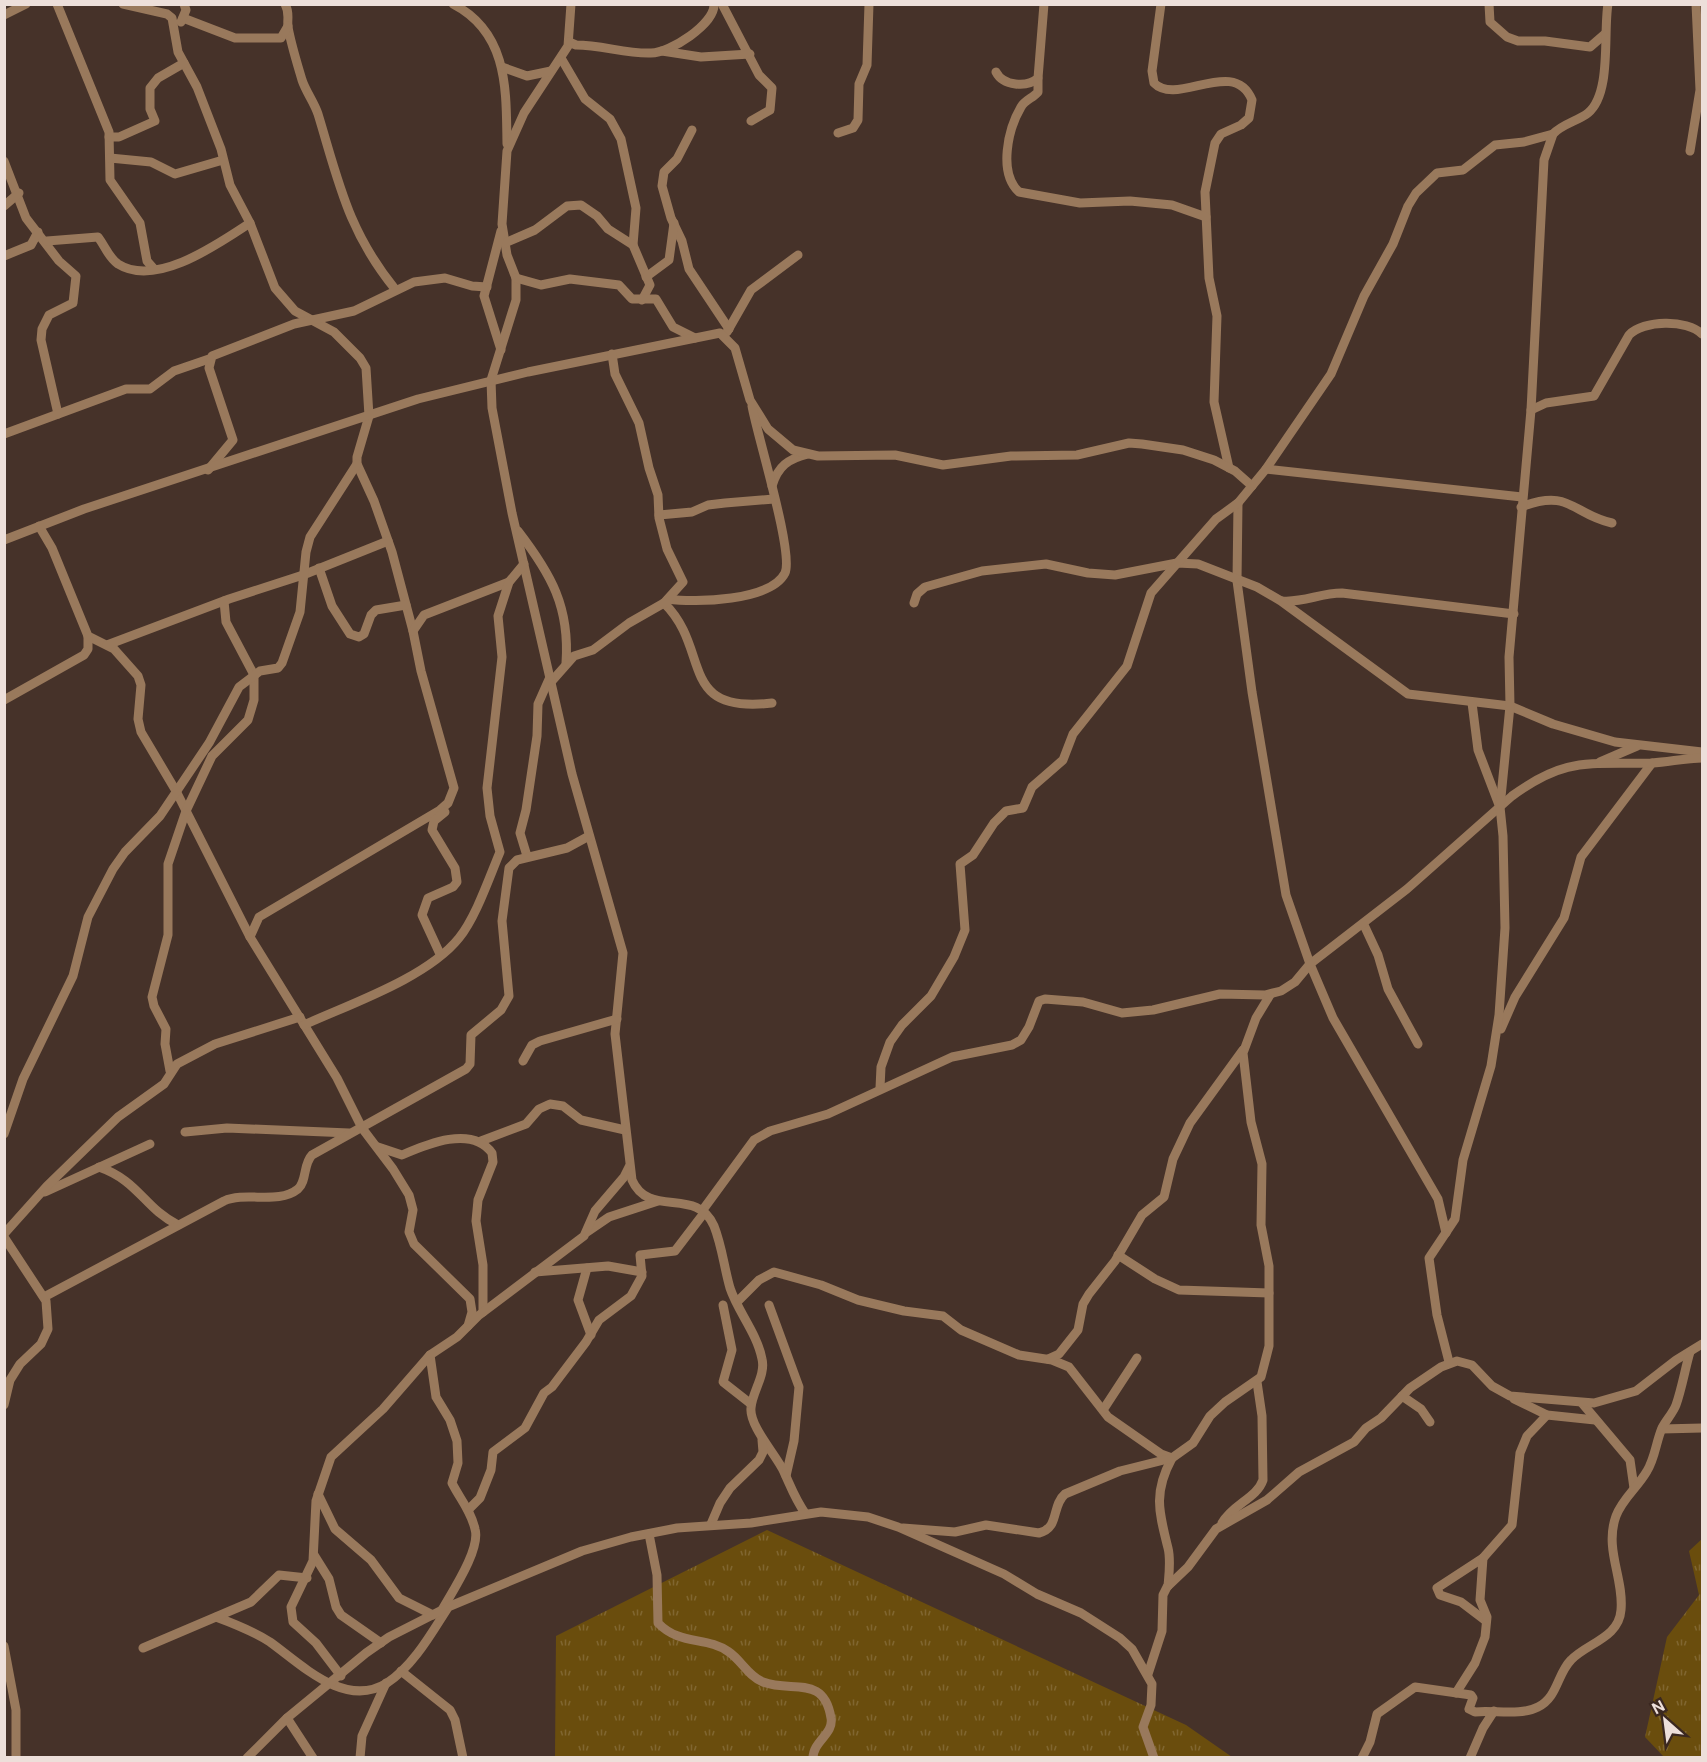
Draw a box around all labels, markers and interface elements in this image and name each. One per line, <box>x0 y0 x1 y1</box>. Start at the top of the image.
north arrow <box>1635 1690 1695 1750</box>
text: N <box>1648 1695 1668 1719</box>

